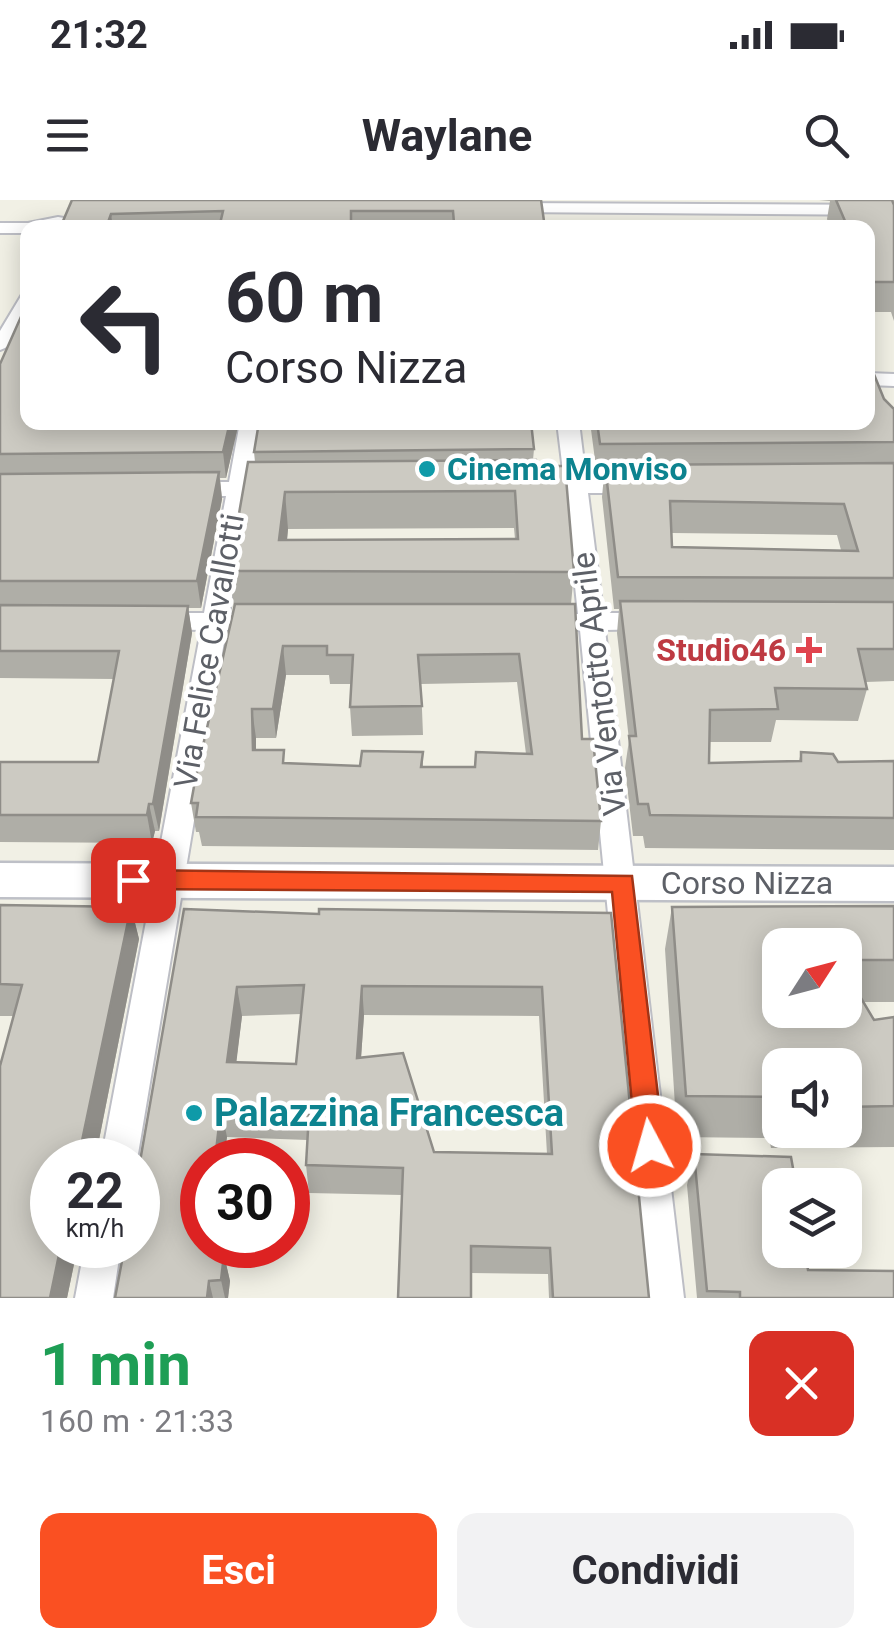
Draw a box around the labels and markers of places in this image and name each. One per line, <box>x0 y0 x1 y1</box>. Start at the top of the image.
place label: Cinema Monviso <box>447 450 688 488</box>
marker: Cinema Monviso <box>416 458 438 480</box>
place label: Studio46 <box>656 631 786 669</box>
marker: Studio46 <box>796 637 822 663</box>
pin <box>91 838 176 923</box>
place label: Palazzina Francesca <box>214 1091 564 1135</box>
marker: Palazzina Francesca <box>183 1102 205 1124</box>

